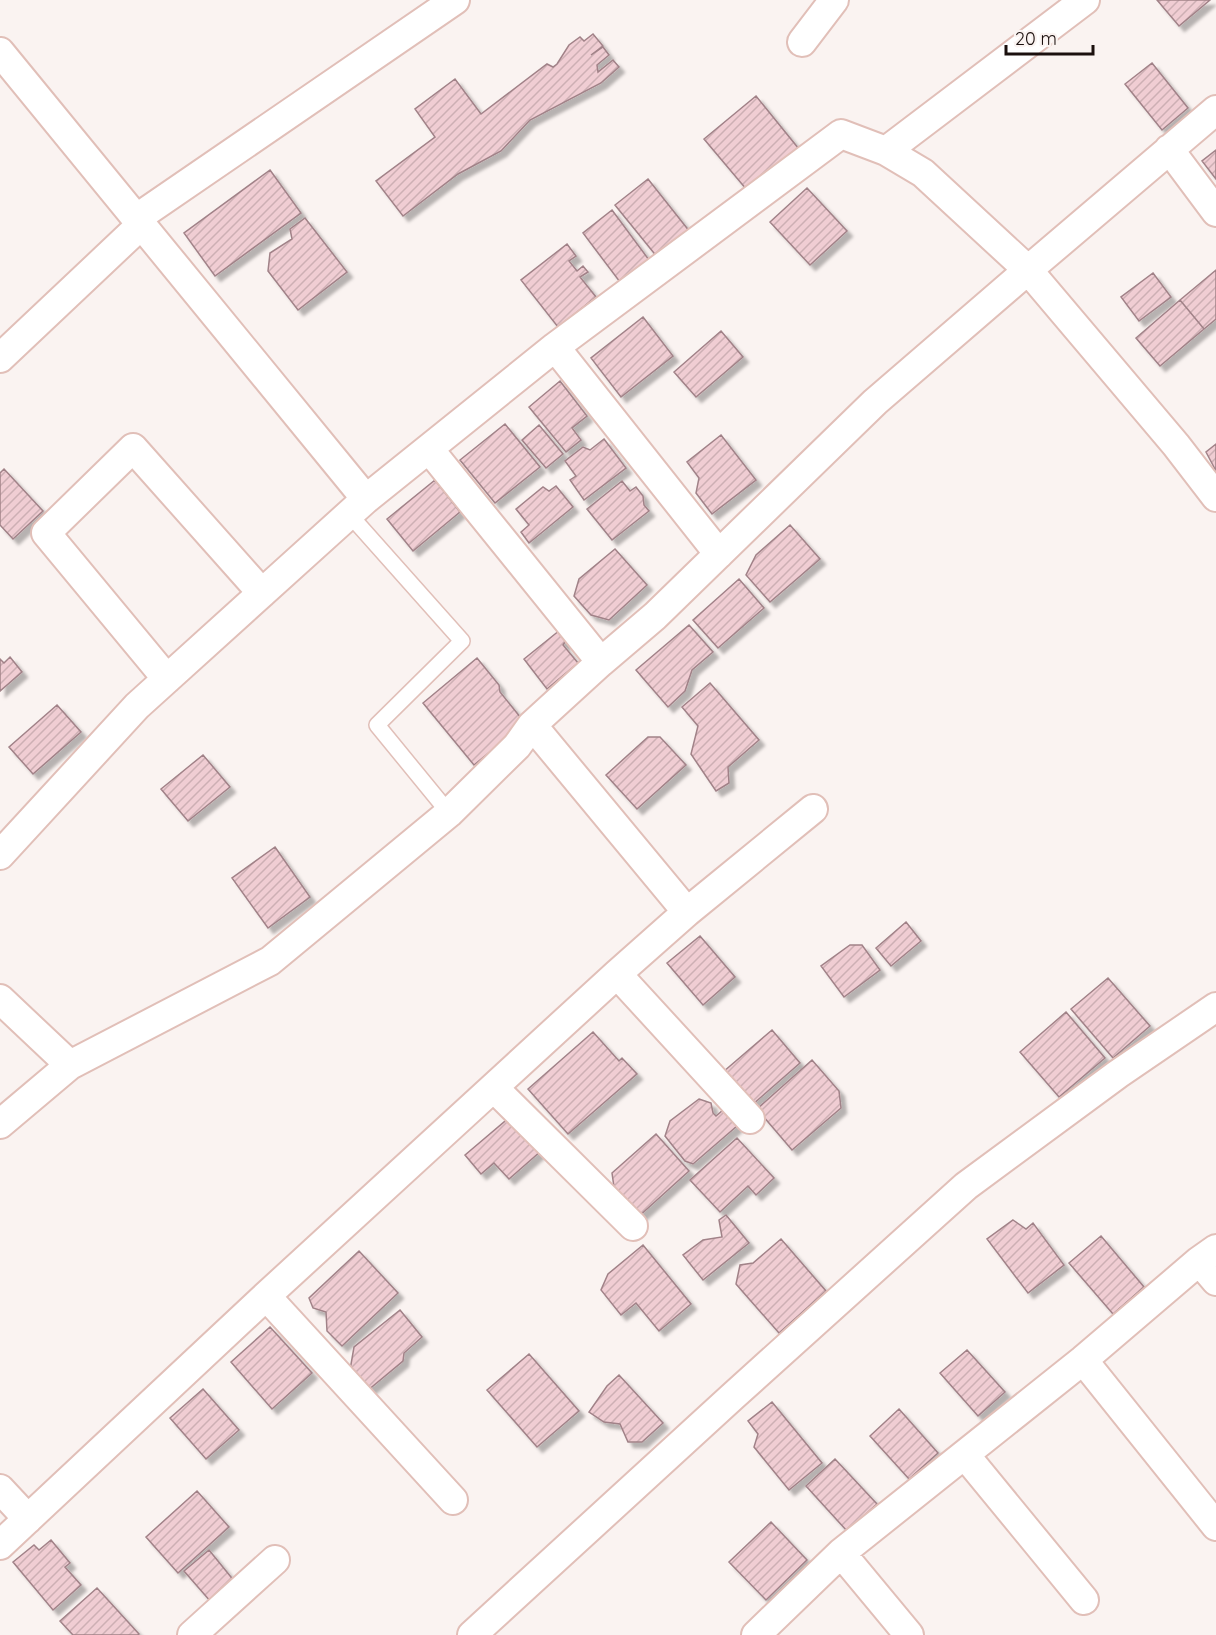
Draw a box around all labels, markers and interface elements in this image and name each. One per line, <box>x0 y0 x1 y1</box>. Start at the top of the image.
scale bar <box>1006 18 1093 56</box>
text: 20 m <box>1015 27 1057 50</box>

